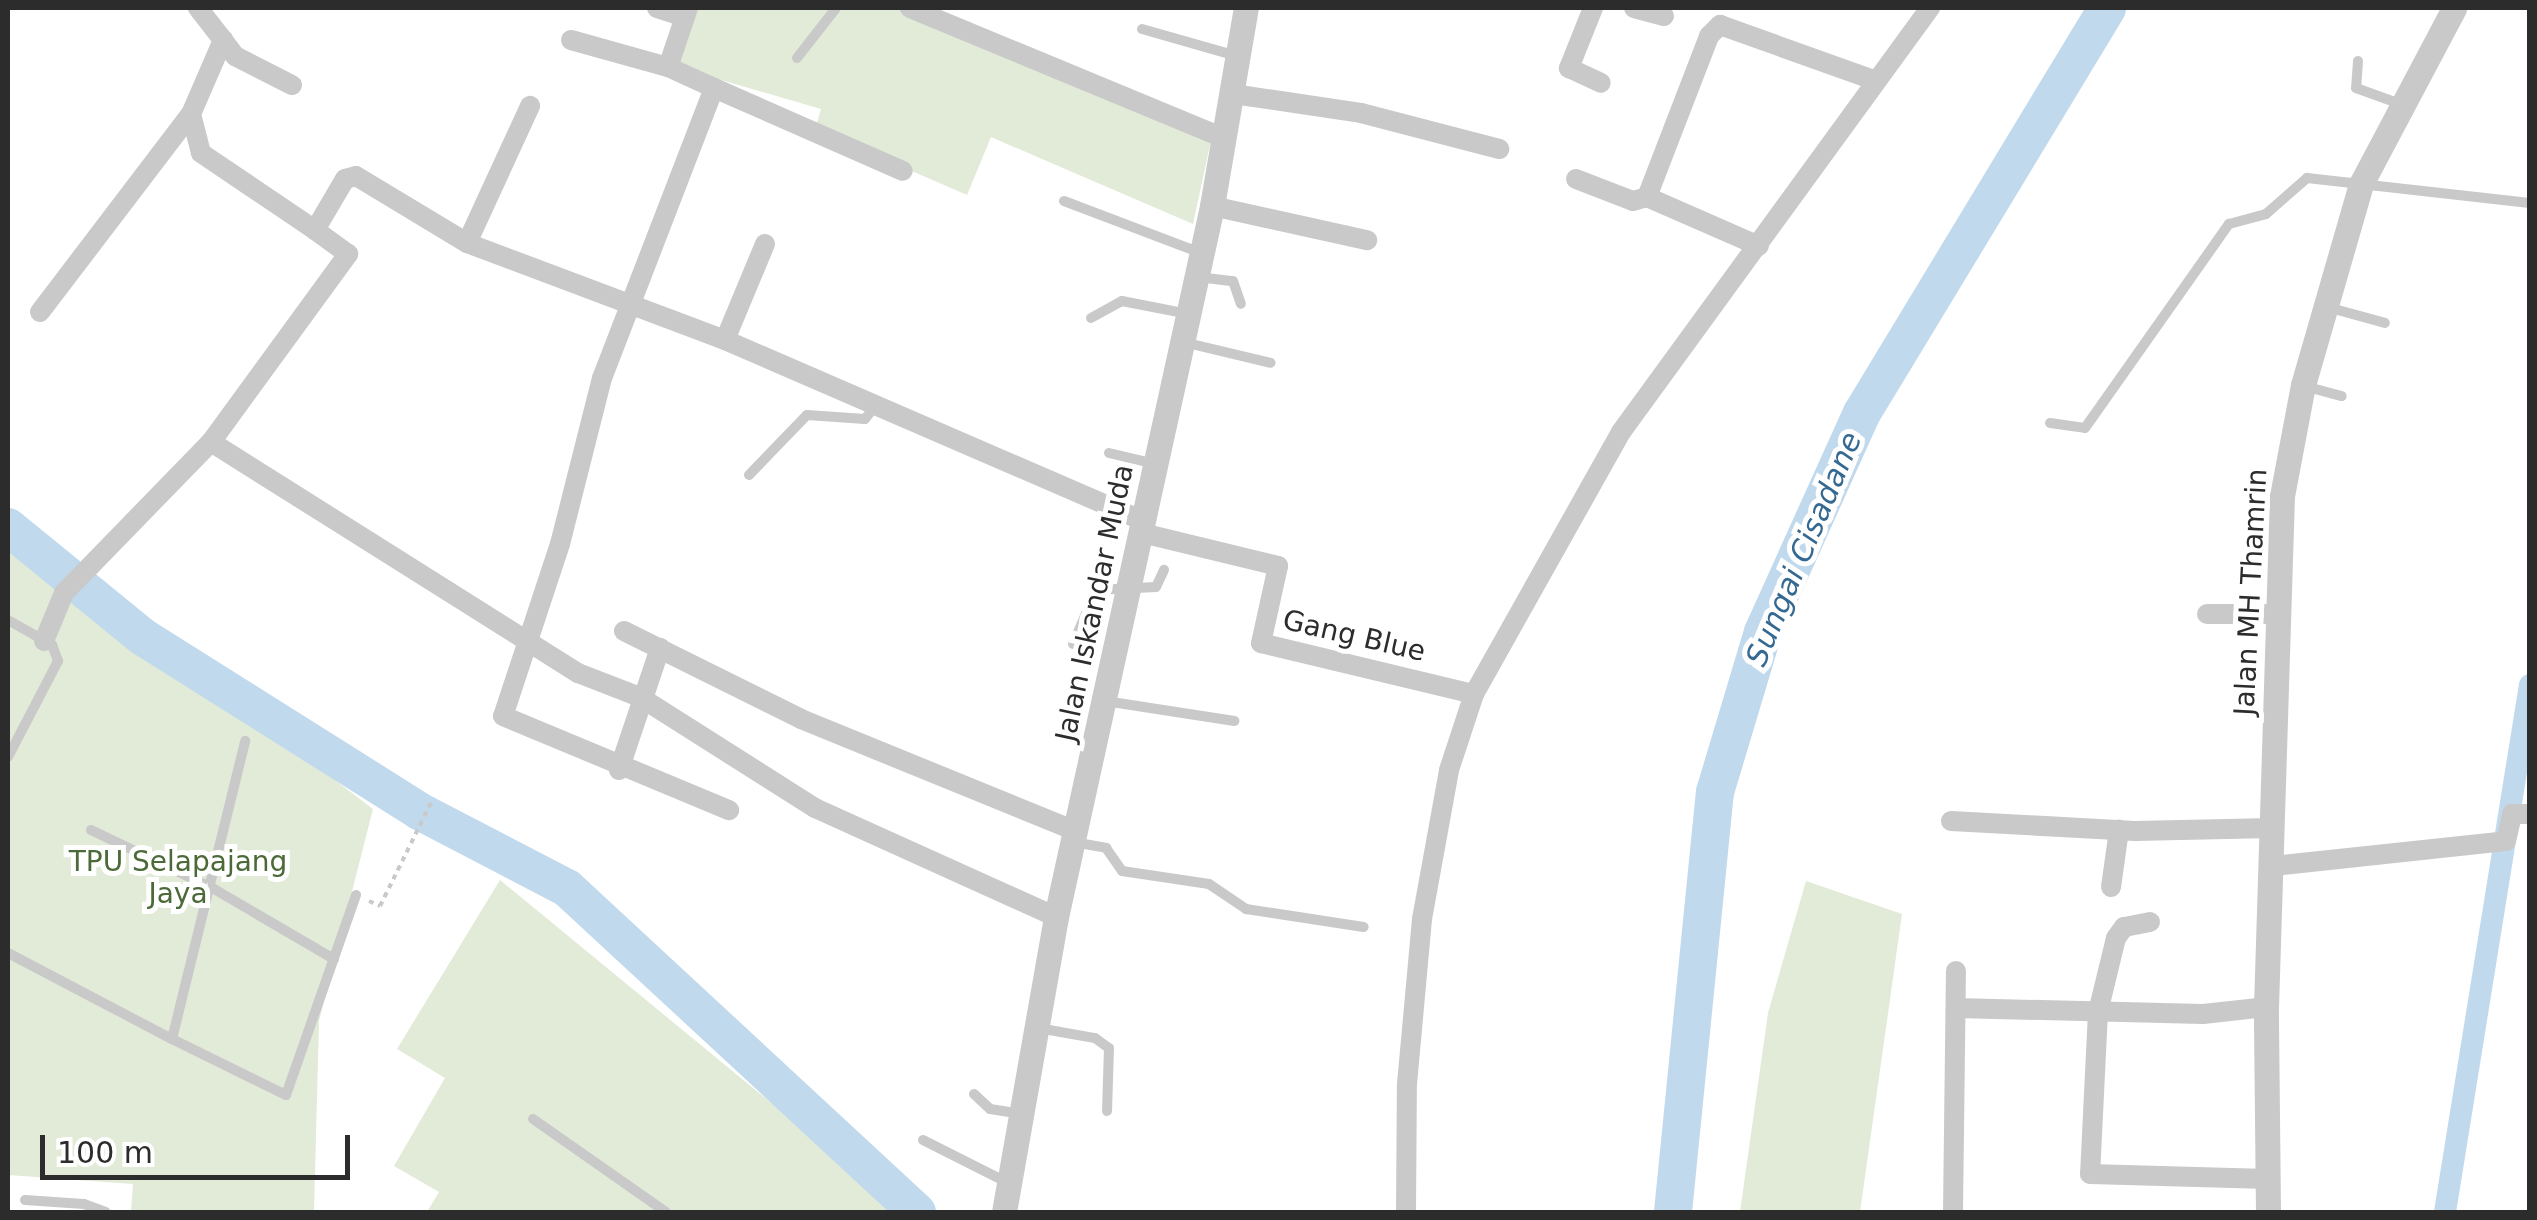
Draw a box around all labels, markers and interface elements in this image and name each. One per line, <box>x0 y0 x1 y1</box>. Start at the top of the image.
water label: Sungai Cisadane <box>1738 427 1870 671</box>
street label: Jalan Iskandar Muda <box>1049 461 1141 745</box>
street label: Jalan MH Thamrin <box>2228 468 2274 716</box>
street label: Gang Blue <box>1279 603 1429 669</box>
park label: TPU Selapajang Jaya <box>69 845 287 911</box>
scale bar <box>45 1115 355 1177</box>
text: 100 m <box>57 1135 153 1170</box>

